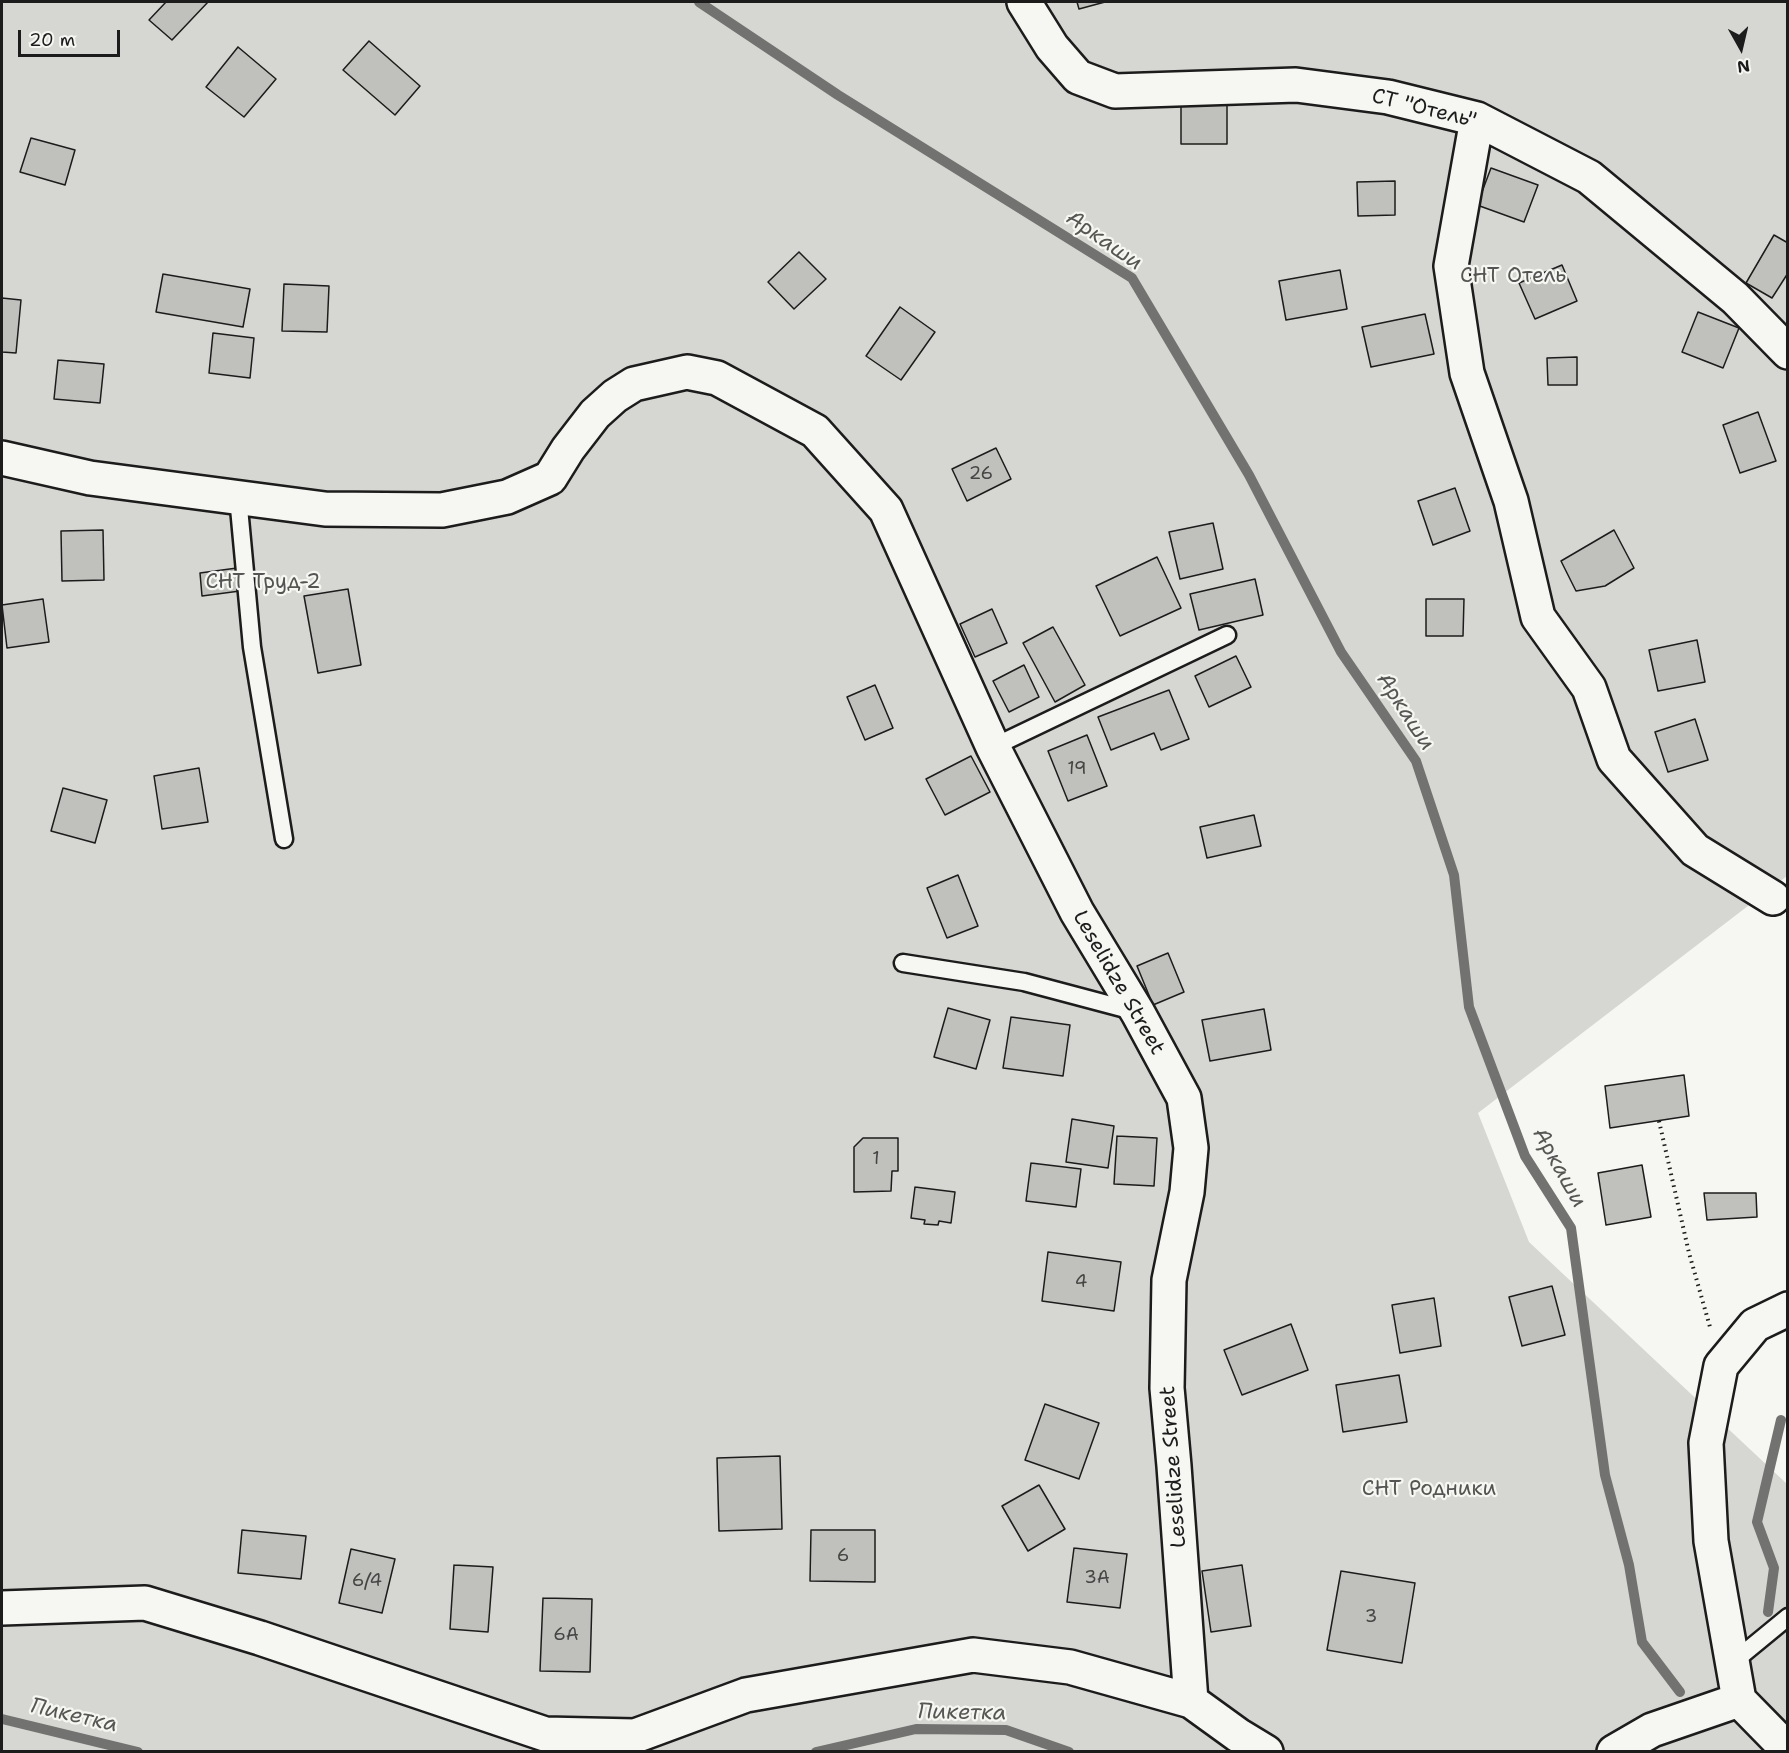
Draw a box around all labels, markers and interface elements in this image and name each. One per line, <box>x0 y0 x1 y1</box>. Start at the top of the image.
scale bar <box>21 18 123 56</box>
north arrow <box>1711 18 1771 78</box>
text: 20 m <box>29 28 75 52</box>
text: N <box>1736 55 1751 78</box>
street label: СТ "Отель" <box>1369 84 1479 134</box>
water label: Аркаши <box>1061 205 1147 277</box>
park label: СНТ Отель <box>1460 264 1566 290</box>
house number: 26 <box>969 463 993 485</box>
park label: СНТ Труд-2 <box>205 570 321 596</box>
water label: Аркаши <box>1370 668 1440 756</box>
house number: 19 <box>1067 758 1087 780</box>
street label: Leselidze Street <box>1067 906 1169 1060</box>
water label: Аркаши <box>1526 1123 1592 1213</box>
house number: 1 <box>872 1148 880 1170</box>
house number: 4 <box>1075 1271 1087 1293</box>
street label: Leselidze Street <box>1156 1385 1192 1549</box>
park label: СНТ Родники <box>1362 1477 1496 1503</box>
house number: 6 <box>837 1545 849 1567</box>
house number: 3А <box>1084 1567 1110 1589</box>
house number: 6/4 <box>352 1570 382 1592</box>
house number: 3 <box>1365 1606 1377 1628</box>
house number: 6А <box>553 1624 579 1646</box>
water label: Пикетка <box>28 1693 120 1739</box>
water label: Пикетка <box>917 1699 1007 1727</box>

